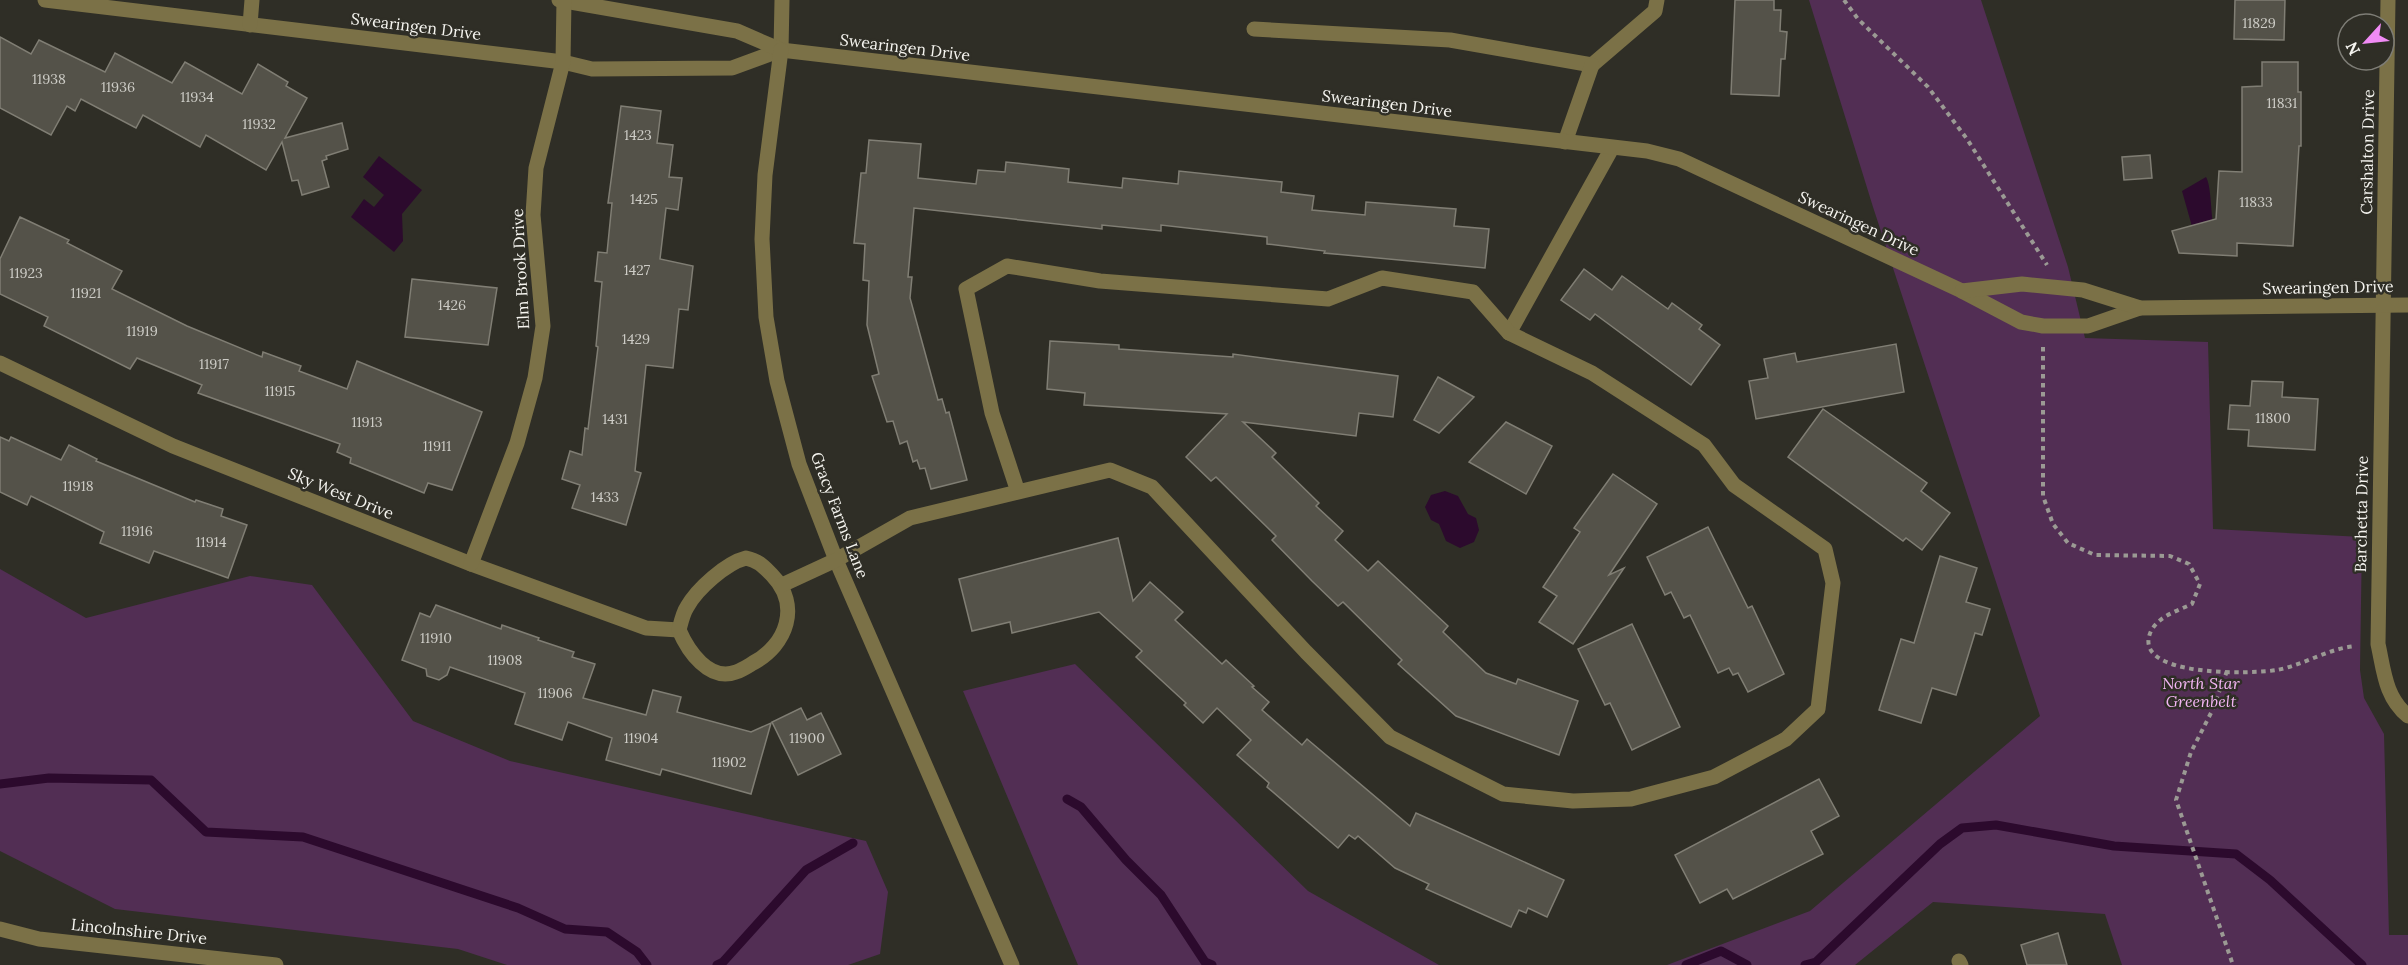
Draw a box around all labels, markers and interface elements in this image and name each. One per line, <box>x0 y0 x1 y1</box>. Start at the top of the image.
street label: Swearingen Drive <box>350 8 483 44</box>
north arrow <box>2336 12 2396 72</box>
house number: 11829 <box>2242 14 2276 32</box>
street label: Swearingen Drive <box>839 29 972 65</box>
text: N <box>2341 39 2364 59</box>
house number: 11938 <box>32 70 66 88</box>
house number: 11936 <box>101 78 135 96</box>
street label: Swearingen Drive <box>1321 85 1454 121</box>
house number: 11934 <box>180 88 214 106</box>
street label: Carshalton Drive <box>2356 89 2378 215</box>
house number: 11831 <box>2267 94 2297 112</box>
house number: 11932 <box>242 115 276 133</box>
house number: 1423 <box>624 126 652 144</box>
street label: Swearingen Drive <box>1795 186 1923 260</box>
house number: 1425 <box>630 190 658 208</box>
house number: 11833 <box>2239 193 2273 211</box>
street label: Elm Brook Drive <box>507 208 533 330</box>
house number: 1427 <box>624 261 651 279</box>
house number: 11923 <box>9 264 43 282</box>
street label: Swearingen Drive <box>2262 276 2394 298</box>
house number: 11921 <box>71 284 101 302</box>
house number: 1426 <box>438 296 466 314</box>
house number: 11919 <box>126 322 158 340</box>
house number: 1429 <box>622 330 650 348</box>
house number: 11917 <box>199 355 229 373</box>
house number: 11915 <box>264 382 296 400</box>
house number: 11800 <box>2255 409 2291 427</box>
house number: 1431 <box>602 410 628 428</box>
house number: 11913 <box>351 413 383 431</box>
house number: 11911 <box>423 437 451 455</box>
street label: Gracy Farms Lane <box>807 449 873 581</box>
street label: Barchetta Drive <box>2350 455 2372 573</box>
street label: Sky West Drive <box>285 463 397 523</box>
house number: 11918 <box>62 477 94 495</box>
house number: 1433 <box>591 488 619 506</box>
house number: 11916 <box>121 522 153 540</box>
house number: 11914 <box>196 533 227 551</box>
house number: 11910 <box>420 629 452 647</box>
house number: 11908 <box>488 651 523 669</box>
park label: North Star Greenbelt <box>2162 673 2241 711</box>
house number: 11906 <box>537 684 573 702</box>
house number: 11904 <box>624 729 659 747</box>
house number: 11900 <box>789 729 825 747</box>
house number: 11902 <box>712 753 746 771</box>
street label: Lincolnshire Drive <box>70 914 208 948</box>

